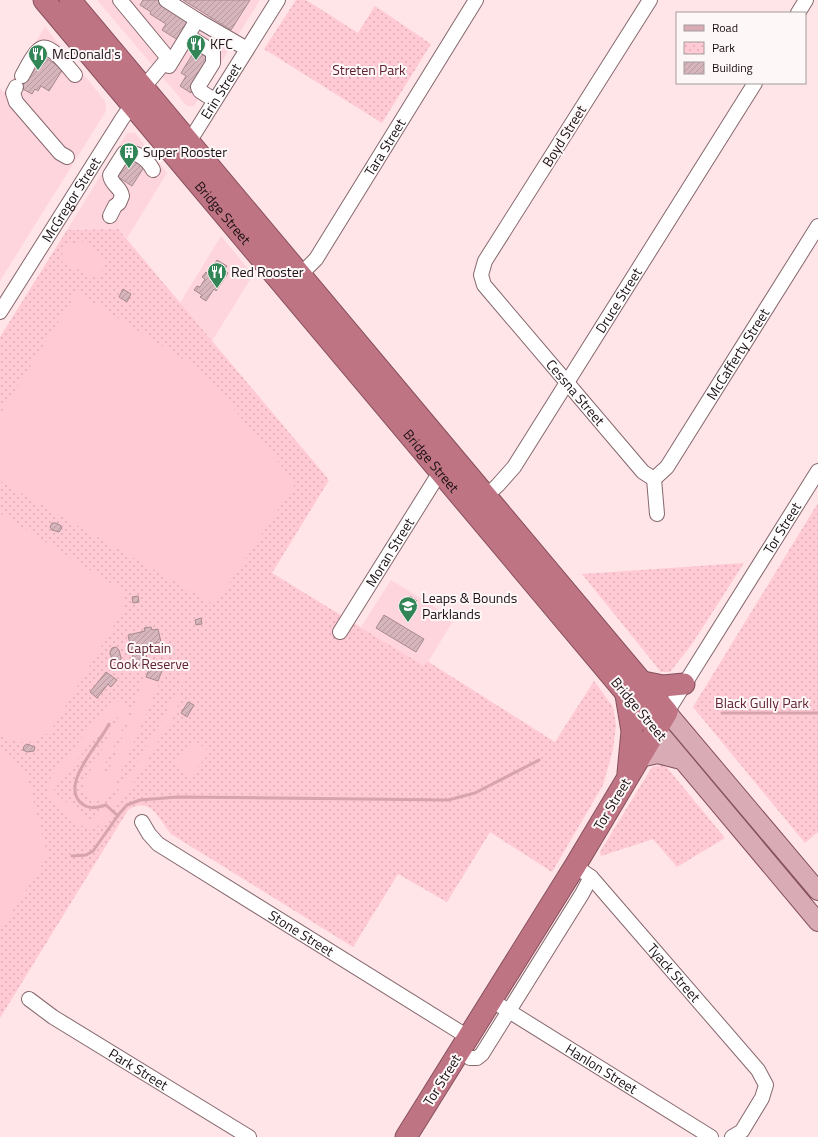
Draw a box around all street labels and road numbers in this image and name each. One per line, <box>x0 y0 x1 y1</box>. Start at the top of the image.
street label: Erin Street <box>195 59 246 123</box>
street label: Boyd Street <box>536 101 591 171</box>
street label: Tara Street <box>359 114 410 180</box>
street label: McGregor Street <box>36 153 105 246</box>
street label: Bridge Street <box>190 176 256 249</box>
street label: Druce Street <box>590 263 647 337</box>
street label: McCafferty Street <box>701 304 774 404</box>
street label: Cessna Street <box>542 354 610 430</box>
street label: Bridge Street <box>399 424 465 497</box>
street label: Tor Street <box>758 498 806 558</box>
street label: Moran Street <box>360 513 419 591</box>
street label: Bridge Street <box>606 672 672 745</box>
street label: Tor Street <box>588 774 635 834</box>
street label: Stone Street <box>265 904 338 961</box>
street label: Tyack Street <box>643 938 706 1007</box>
street label: Hanlon Street <box>562 1038 642 1099</box>
street label: Park Street <box>105 1043 172 1095</box>
street label: Tor Street <box>417 1050 466 1110</box>

